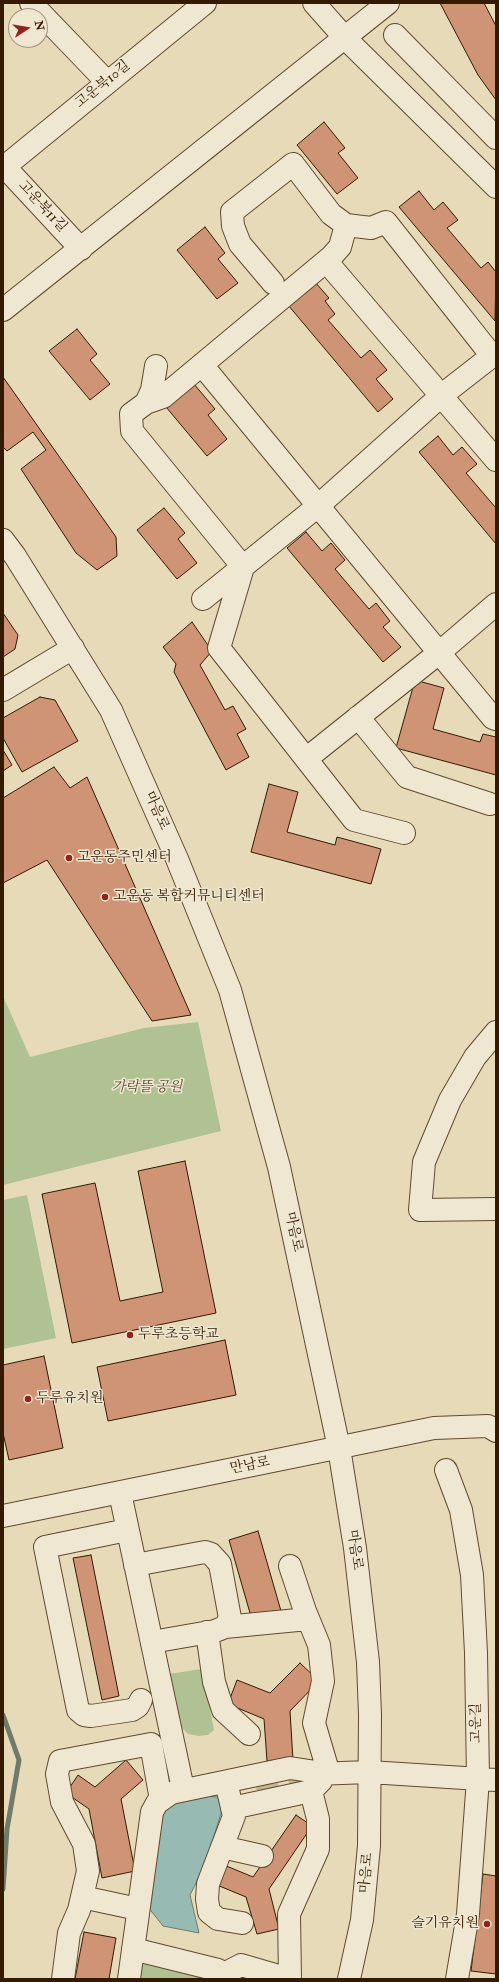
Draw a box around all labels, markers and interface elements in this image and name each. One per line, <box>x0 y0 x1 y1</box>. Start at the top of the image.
north arrow <box>8 8 48 48</box>
text: N <box>32 19 47 32</box>
street label: 고운북10길 <box>72 58 134 112</box>
street label: 고운북11길 <box>14 178 70 236</box>
street label: 마음로 <box>140 789 172 833</box>
place label: 고운동주민센터 <box>77 850 172 866</box>
marker: 고운동주민센터 <box>64 853 74 863</box>
place label: 고운동 복합커뮤니티센터 <box>113 889 265 905</box>
marker: 고운동 복합커뮤니티센터 <box>100 892 110 902</box>
park label: 가락뜰 공원 <box>112 1080 182 1096</box>
street label: 마음로 <box>281 1210 305 1254</box>
place label: 두루초등학교 <box>138 1327 219 1343</box>
marker: 두루초등학교 <box>125 1330 135 1340</box>
place label: 두루유치원 <box>36 1391 104 1407</box>
marker: 두루유치원 <box>23 1394 33 1404</box>
street label: 만남로 <box>228 1454 272 1478</box>
street label: 마음로 <box>343 1529 365 1571</box>
street label: 고운길 <box>468 1703 486 1743</box>
street label: 마음로 <box>357 1852 377 1894</box>
place label: 슬기유치원 <box>411 1916 479 1932</box>
marker: 슬기유치원 <box>482 1919 492 1929</box>

